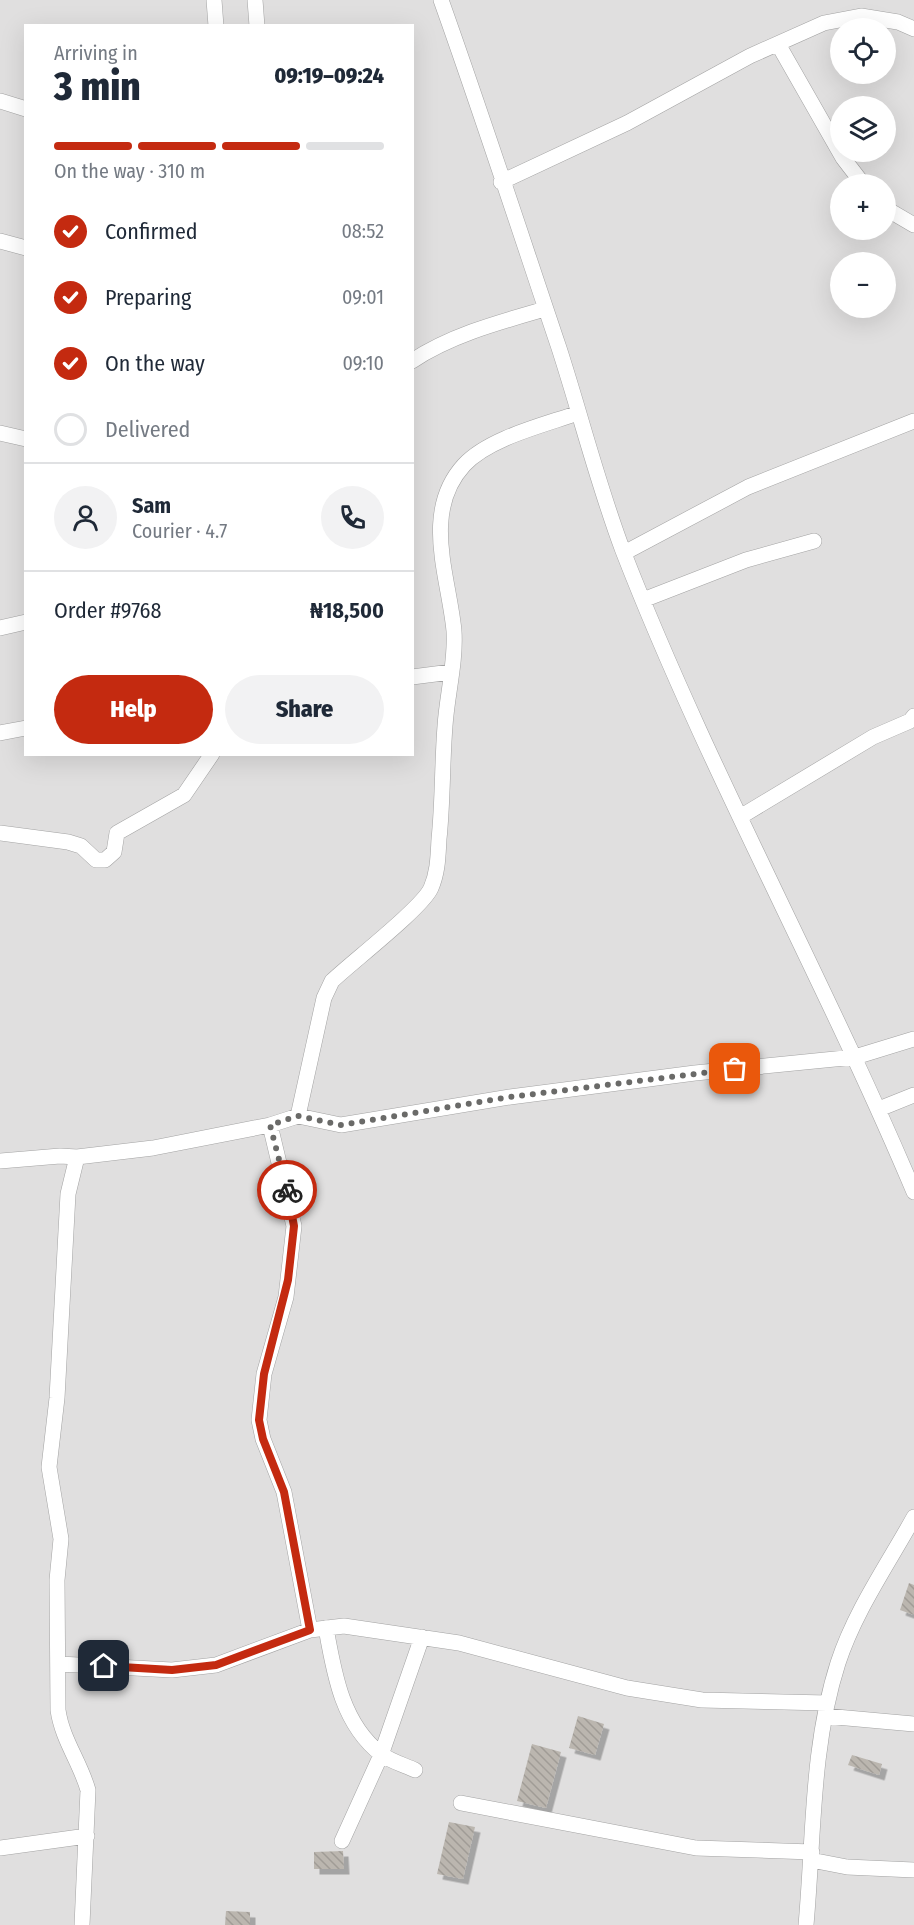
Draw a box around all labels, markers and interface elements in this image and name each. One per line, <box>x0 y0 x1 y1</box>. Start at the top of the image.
map controls <box>830 18 896 318</box>
button: locate <box>830 18 896 84</box>
text: Arriving in <box>54 41 138 65</box>
text: 09:19–09:24 <box>274 62 384 89</box>
text: 3 min <box>54 64 141 110</box>
button: layers <box>830 96 896 162</box>
text: On the way · 310 m <box>54 159 205 183</box>
button: + <box>830 174 896 240</box>
icon: check <box>54 215 87 248</box>
text: Confirmed <box>105 218 198 245</box>
text: 08:52 <box>341 219 384 243</box>
button: − <box>830 252 896 318</box>
icon: check <box>54 281 87 314</box>
text: Preparing <box>105 284 191 311</box>
text: 09:01 <box>342 285 384 309</box>
icon: check <box>54 347 87 380</box>
text: On the way <box>105 350 205 377</box>
text: 09:10 <box>342 351 384 375</box>
text: Delivered <box>105 416 190 443</box>
button: person <box>54 486 117 549</box>
button: phone <box>321 486 384 549</box>
text: Sam <box>132 492 171 519</box>
text: Courier · 4.7 <box>132 519 227 543</box>
text: Order #9768 <box>54 597 161 624</box>
text: ₦18,500 <box>310 597 384 624</box>
button: Help <box>54 675 213 744</box>
button: Share <box>225 675 384 744</box>
pin <box>709 1043 760 1094</box>
icon: bag <box>718 1052 751 1085</box>
courier <box>257 1160 317 1220</box>
icon: bike <box>271 1174 304 1207</box>
pin <box>78 1640 129 1691</box>
icon: home <box>87 1649 120 1682</box>

